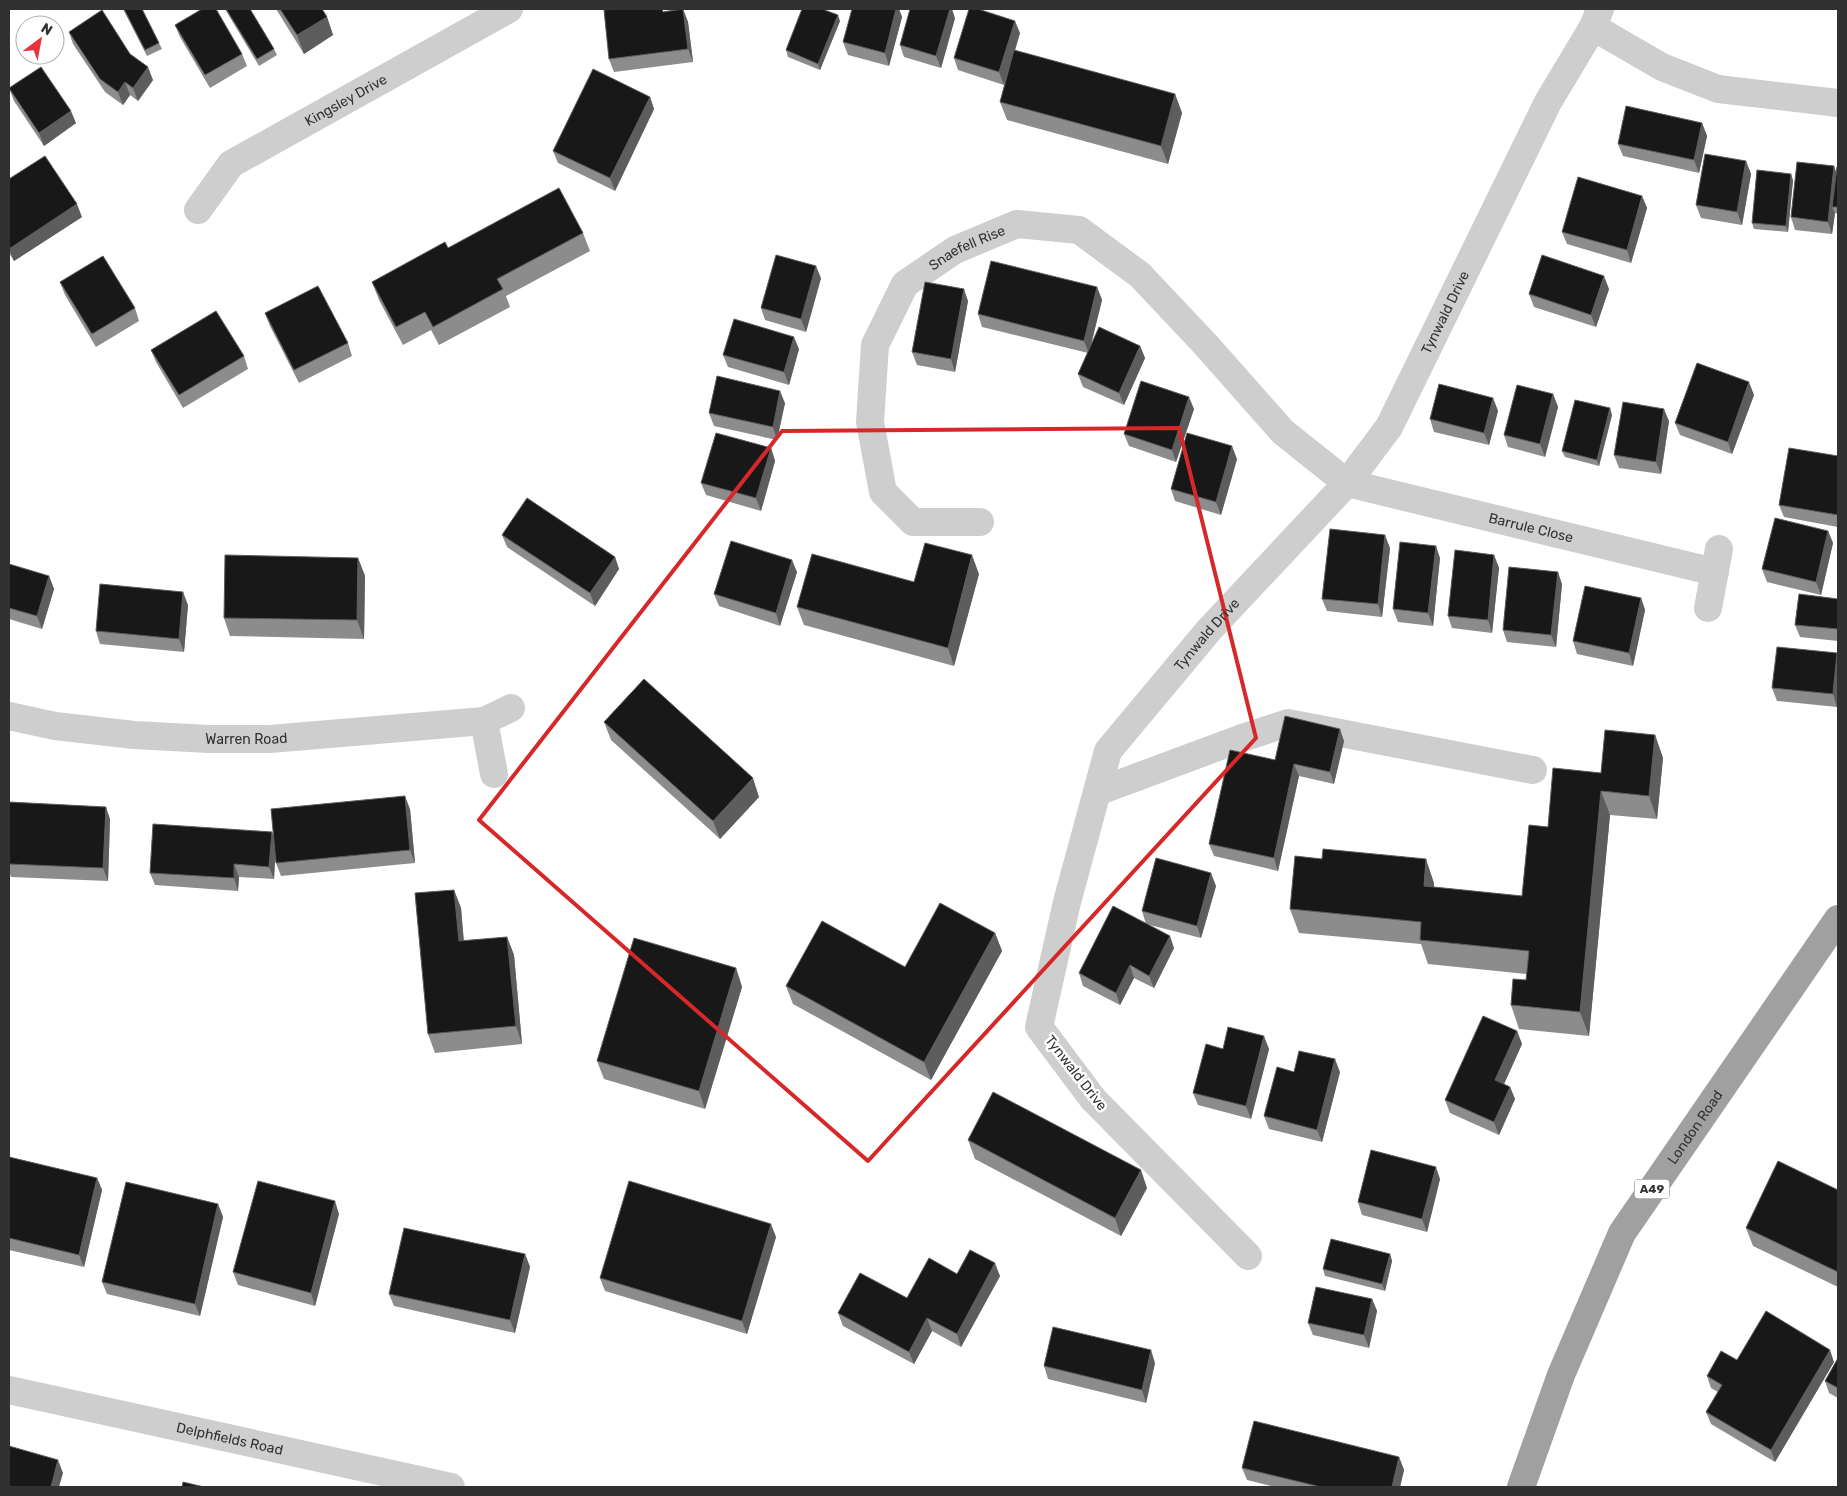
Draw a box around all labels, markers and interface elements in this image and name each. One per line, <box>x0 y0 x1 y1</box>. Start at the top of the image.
north arrow <box>15 15 65 65</box>
text: N <box>38 20 55 39</box>
street label: Kingsley Drive <box>302 70 390 130</box>
street label: Snaefell Rise <box>925 221 1008 274</box>
street label: Tynwald Drive <box>1417 268 1473 357</box>
street label: Barrule Close <box>1487 509 1575 546</box>
street label: Tynwald Drive <box>1170 594 1243 674</box>
street label: Warren Road <box>205 729 288 748</box>
street label: Tynwald Drive <box>1041 1032 1111 1114</box>
street label: London Road <box>1664 1087 1726 1167</box>
road number: A49 <box>1634 1180 1670 1198</box>
street label: Delphfields Road <box>175 1418 285 1458</box>

